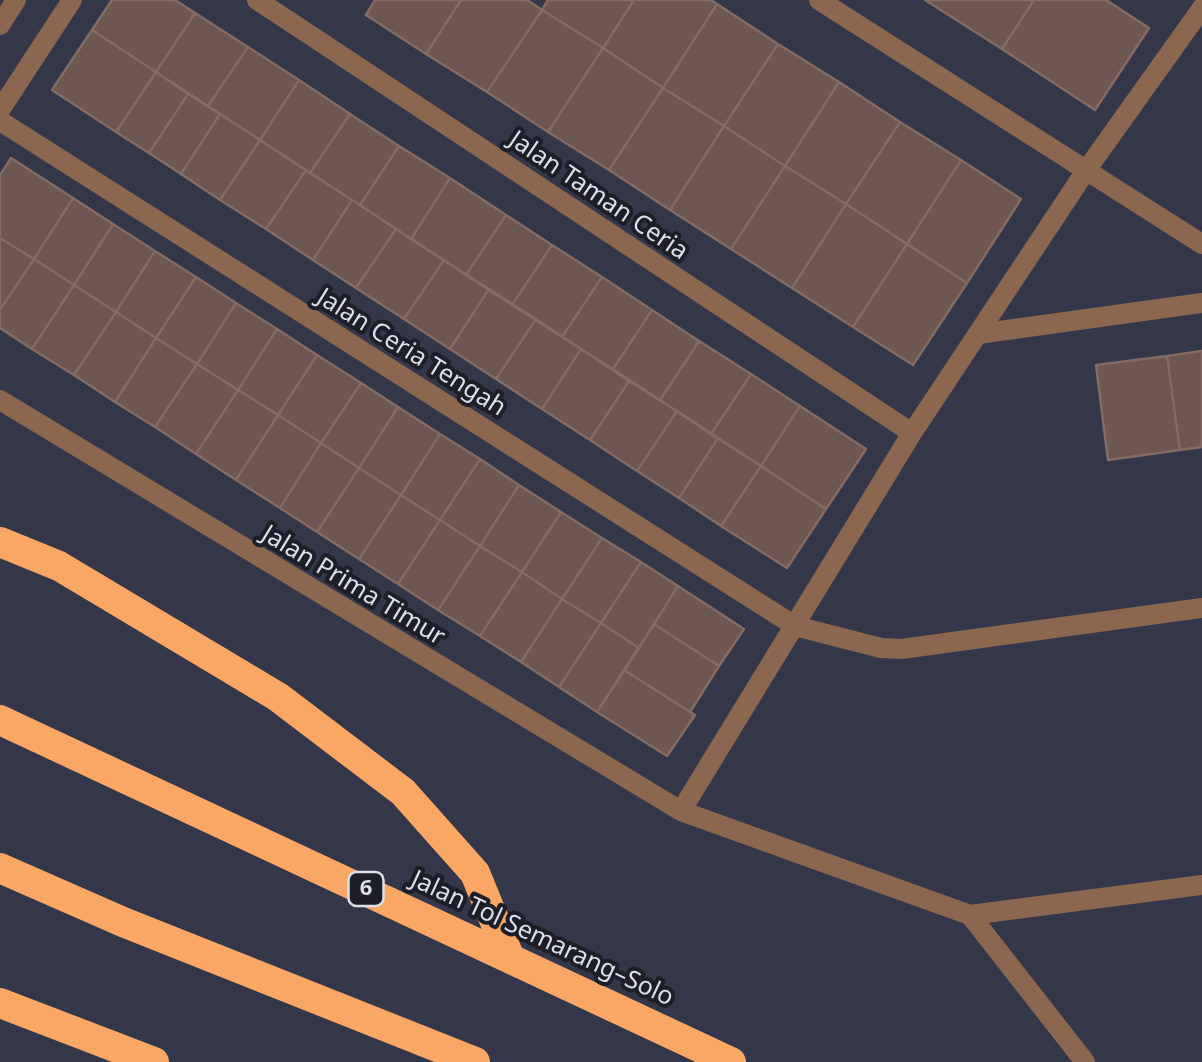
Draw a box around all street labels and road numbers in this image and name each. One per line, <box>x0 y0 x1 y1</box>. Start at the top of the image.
street label: Jalan Taman Ceria <box>503 125 693 267</box>
street label: Jalan Ceria Tengah <box>311 283 511 423</box>
street label: Jalan Prima Timur <box>256 519 450 653</box>
street label: Jalan Tol Semarang–Solo <box>406 865 678 1013</box>
road number: 6 <box>348 872 384 906</box>

